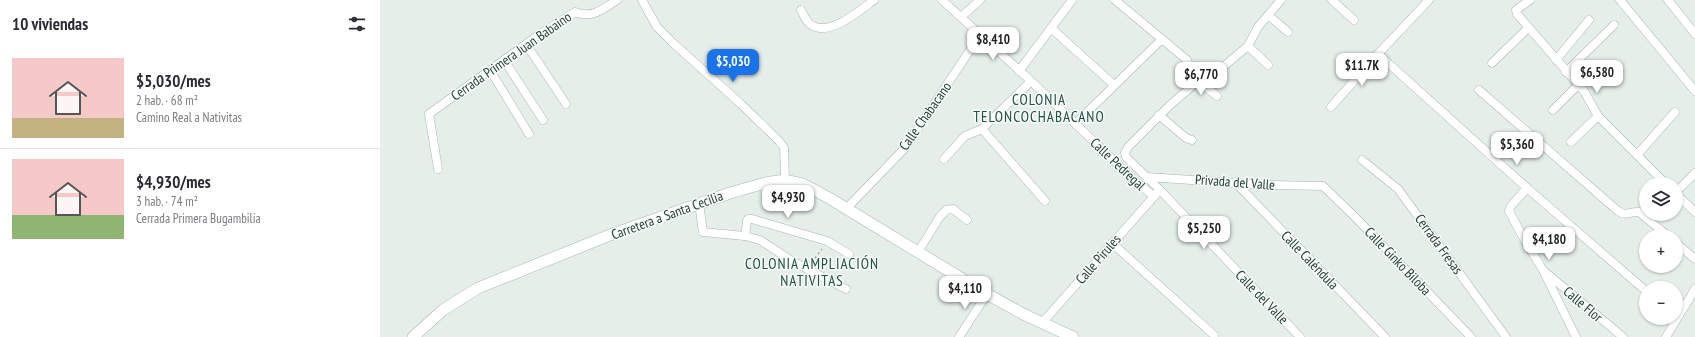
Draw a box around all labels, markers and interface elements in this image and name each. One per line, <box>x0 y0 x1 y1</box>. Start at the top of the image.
street label: Cerrada Primera Juan Babaino <box>447 8 575 104</box>
text: 10 viviendas <box>12 13 88 35</box>
icon: filters <box>346 13 368 35</box>
pin: $8,410 <box>960 27 1026 61</box>
text: $8,410 <box>976 31 1010 48</box>
pin: $5,030 <box>700 49 766 83</box>
text: $5,030 <box>716 53 750 70</box>
pin: $11.7K <box>1329 53 1395 87</box>
text: $11.7K <box>1345 57 1379 74</box>
pin: $6,580 <box>1564 60 1630 94</box>
pin: $6,770 <box>1168 62 1234 96</box>
text: $6,580 <box>1580 64 1614 81</box>
text: $6,770 <box>1184 66 1218 83</box>
text: $5,030/mes <box>136 70 211 92</box>
icon: home <box>44 74 92 122</box>
street label: Calle Chabacano <box>895 78 955 154</box>
district label: COLONIA TELONCOCHABACANO <box>973 90 1105 126</box>
text: 2 hab. · 68 m² <box>136 92 198 109</box>
text: Camino Real a Nativitas <box>136 109 242 126</box>
pin: $5,360 <box>1484 132 1550 166</box>
street label: Calle Pedregal <box>1087 134 1150 195</box>
text: $5,360 <box>1500 136 1534 153</box>
street label: Privada del Valle <box>1194 170 1276 194</box>
text: $4,930/mes <box>136 171 211 193</box>
icon: home <box>44 175 92 223</box>
map controls <box>1639 177 1683 325</box>
button: layers <box>1639 177 1683 221</box>
pin: $4,930 <box>755 185 821 219</box>
street label: Carretera a Santa Cecilia <box>609 186 725 244</box>
text: $4,930 <box>771 189 805 206</box>
text: 3 hab. · 74 m² <box>136 193 198 210</box>
text: Cerrada Primera Bugambilia <box>136 210 261 227</box>
street label: Cerrada Fresas <box>1411 210 1467 278</box>
pin: $5,250 <box>1171 216 1237 250</box>
text: $5,250 <box>1187 220 1221 237</box>
street label: Calle Ginko Biloba <box>1361 223 1435 299</box>
street label: Calle Caléndula <box>1277 227 1343 293</box>
pin: $4,180 <box>1516 227 1582 261</box>
button: + <box>1639 229 1683 273</box>
street label: Calle Pirules <box>1071 230 1125 288</box>
text: $4,180 <box>1532 231 1566 248</box>
district label: COLONIA AMPLIACIÓN NATIVITAS <box>745 254 879 290</box>
street label: Calle del Valle <box>1232 266 1292 328</box>
pin: $4,110 <box>932 276 998 310</box>
text: $4,110 <box>948 280 982 297</box>
button: − <box>1639 281 1683 325</box>
street label: Calle Flor <box>1560 282 1607 326</box>

